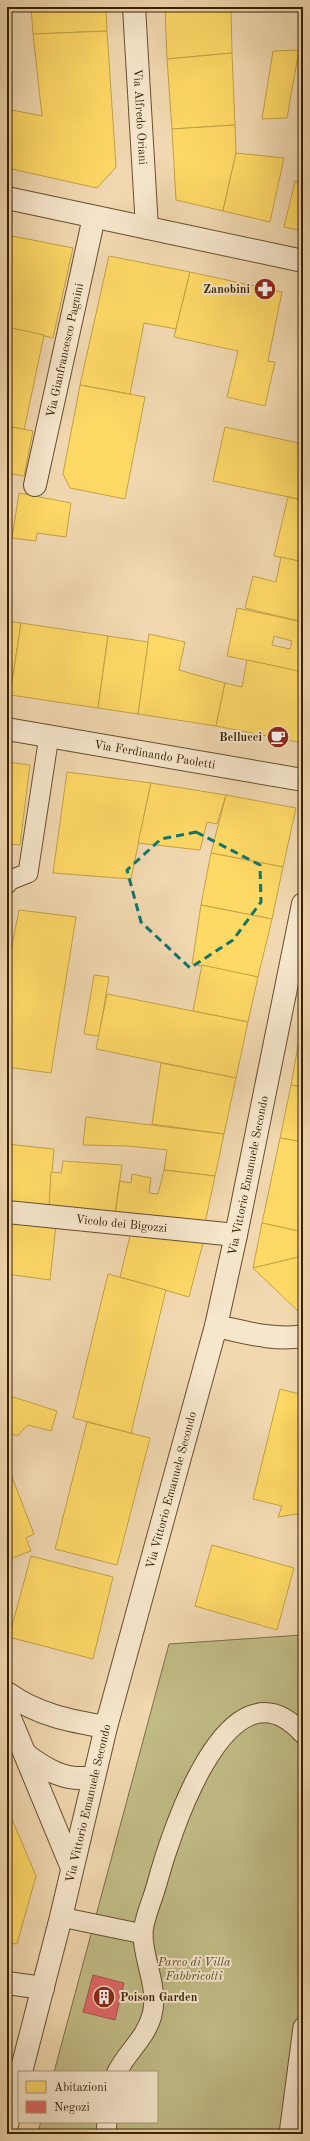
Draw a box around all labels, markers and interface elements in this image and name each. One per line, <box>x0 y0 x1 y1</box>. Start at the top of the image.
street label: Via Alfredo Oriani <box>131 69 148 165</box>
pharmacy icon: Zanobini <box>252 276 278 302</box>
street label: Via Gianfrancesco Pagnini <box>45 282 86 419</box>
place label: Zanobini <box>203 284 250 296</box>
cafe icon: Bellucci <box>265 724 291 750</box>
place label: Bellucci <box>219 732 262 744</box>
street label: Via Ferdinando Paoletti <box>93 739 216 772</box>
street label: Via Vittorio Emanuele Secondo <box>227 1095 271 1257</box>
street label: Vicolo dei Bigozzi <box>75 1214 168 1235</box>
street label: Via Vittorio Emanuele Secondo <box>145 1410 199 1570</box>
street label: Via Vittorio Emanuele Secondo <box>64 1723 113 1884</box>
park label: Parco di Villa Fabbricotti <box>157 1957 231 1983</box>
building icon: Poison Garden <box>91 1984 117 2010</box>
place label: Poison Garden <box>120 1992 198 2004</box>
legend <box>18 2071 158 2123</box>
text: Abitazioni <box>54 2082 107 2094</box>
text: Negozi <box>54 2102 90 2114</box>

